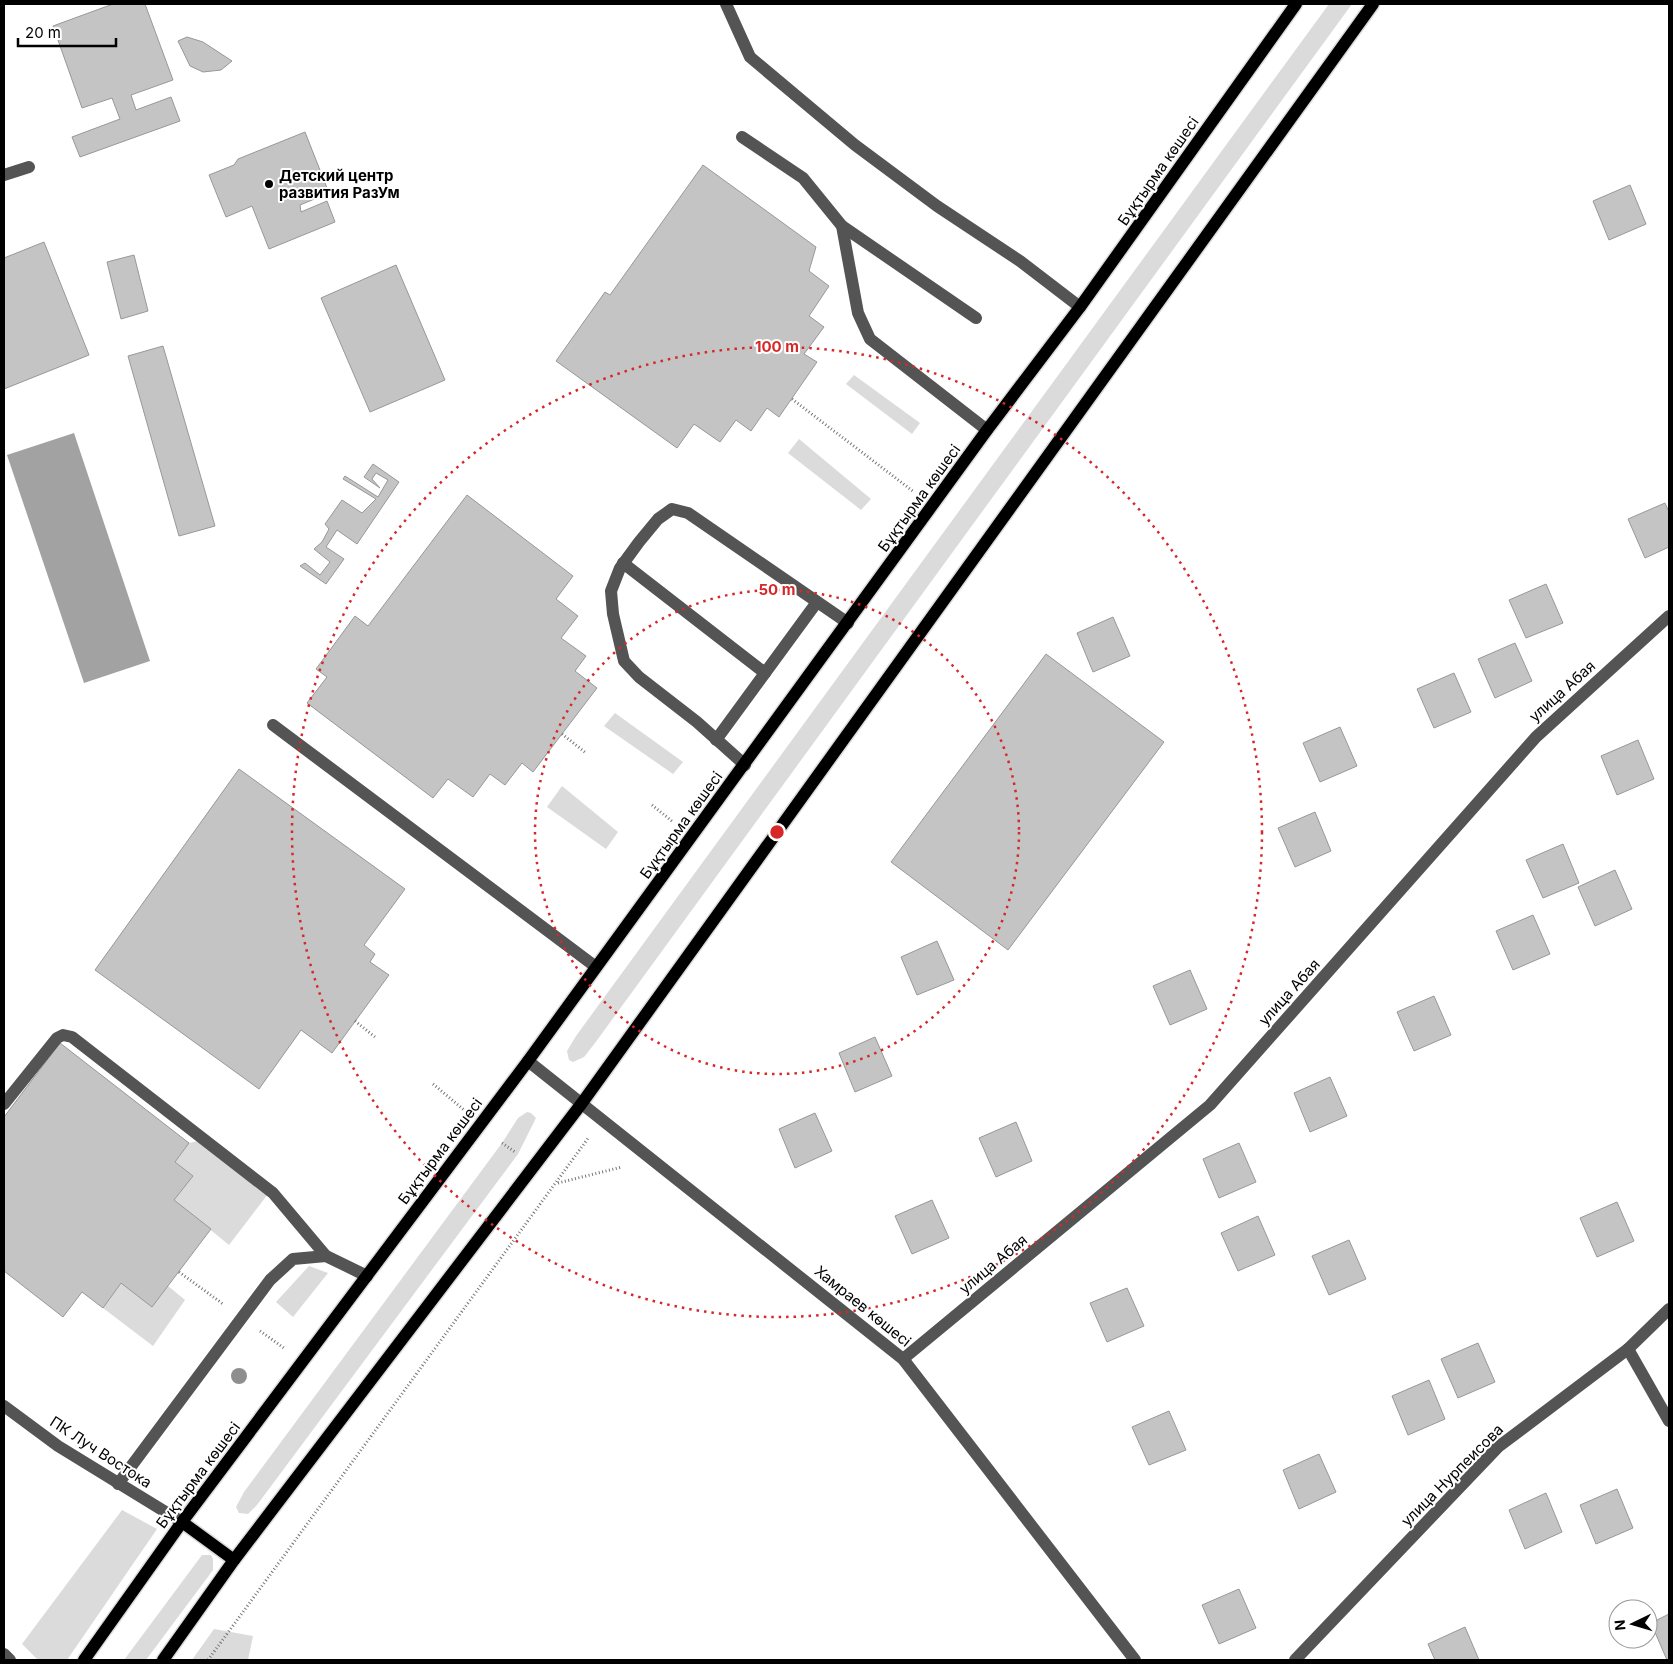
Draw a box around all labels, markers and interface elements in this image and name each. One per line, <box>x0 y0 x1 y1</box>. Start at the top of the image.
scale bar <box>18 15 115 47</box>
text: 20 m <box>25 23 61 42</box>
street label: Бұқтырма көшесі <box>1113 113 1203 229</box>
place label: Детский центр развития РазУм <box>279 166 400 202</box>
marker: Детский центр развития РазУм <box>263 178 275 190</box>
text: 100 m <box>755 337 799 356</box>
street label: Бұқтырма көшесі <box>874 441 964 555</box>
text: 50 m <box>759 580 795 599</box>
street label: улица Абая <box>1525 656 1599 726</box>
street label: Бұқтырма көшесі <box>636 768 726 882</box>
centre of rings <box>768 823 786 841</box>
street label: улица Абая <box>1254 955 1324 1029</box>
street label: Бұқтырма көшесі <box>394 1094 486 1208</box>
street label: улица Абая <box>955 1230 1031 1298</box>
street label: Хамраев көшесі <box>811 1261 915 1351</box>
street label: ПК Луч Востока <box>46 1412 156 1492</box>
street label: Бұқтырма көшесі <box>152 1418 244 1532</box>
street label: улица Нурпеисова <box>1397 1420 1507 1530</box>
north arrow <box>1608 1599 1658 1649</box>
text: N <box>1611 1619 1628 1631</box>

